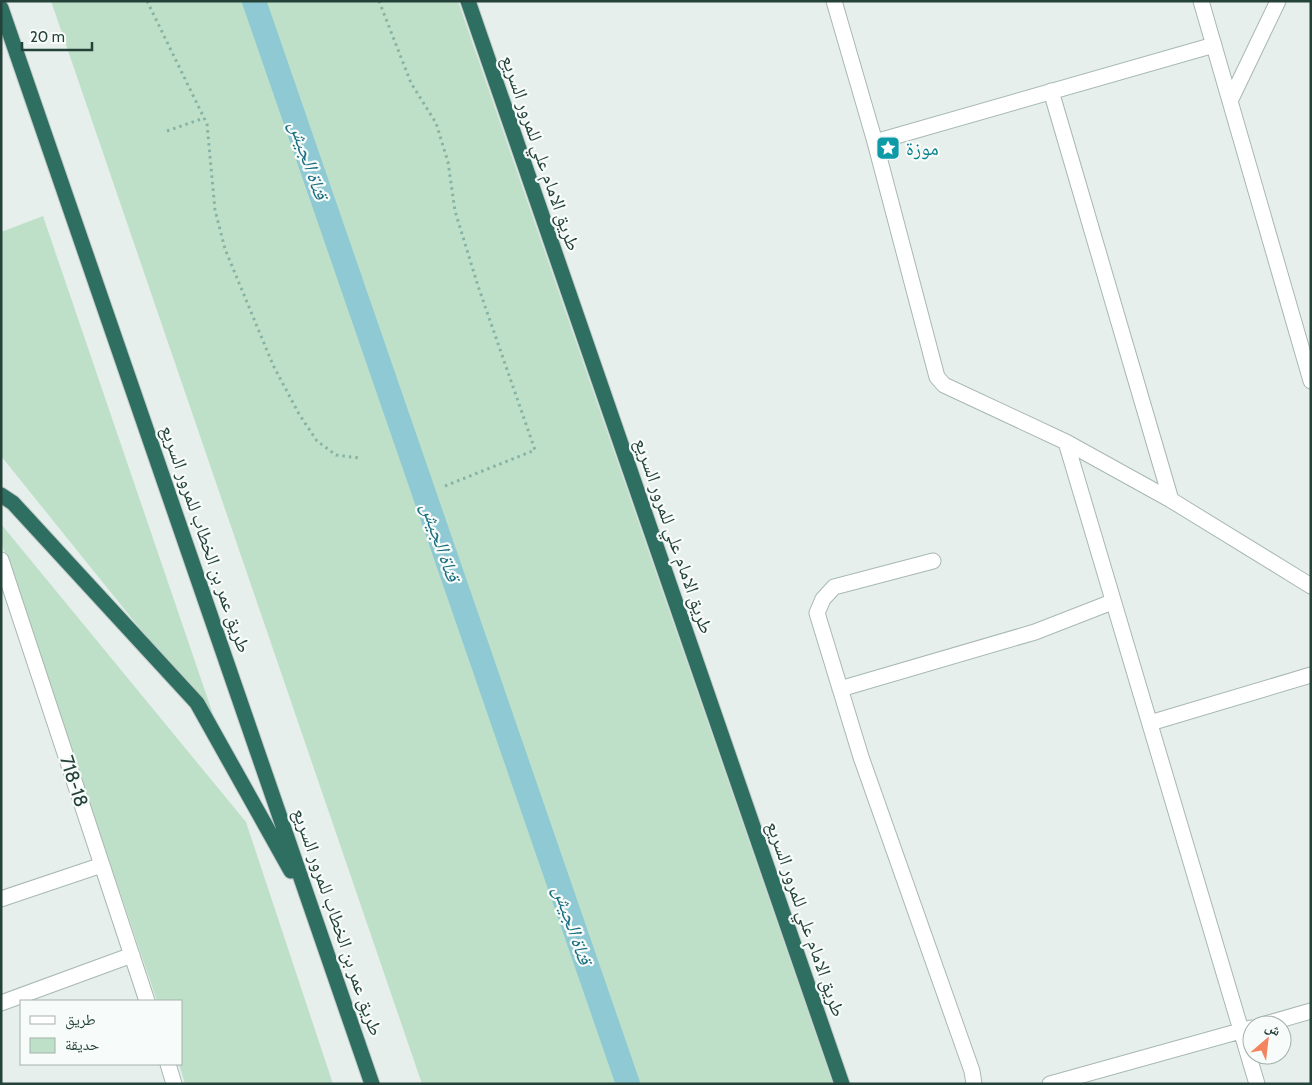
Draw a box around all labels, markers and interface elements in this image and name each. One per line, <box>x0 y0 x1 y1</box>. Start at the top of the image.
scale bar <box>22 20 92 52</box>
text: 20 m <box>30 28 65 46</box>
street label: طريق الامام علي للمرور السريع <box>493 52 585 255</box>
water label: قناة الجيش <box>283 118 334 205</box>
place icon: موزة <box>875 135 901 161</box>
place label: موزة <box>906 137 939 160</box>
street label: طريق عمر بن الخطاب للمرور السريع <box>155 422 256 656</box>
street label: طريق الامام علي للمرور السريع <box>626 435 718 638</box>
water label: قناة الجيش <box>415 500 466 587</box>
street label: 718-18 <box>55 752 93 810</box>
street label: طريق عمر بن الخطاب للمرور السريع <box>287 805 388 1039</box>
street label: طريق الامام علي للمرور السريع <box>758 818 850 1021</box>
water label: قناة الجيش <box>547 883 598 970</box>
legend <box>20 1000 182 1065</box>
text: طريق <box>65 1011 96 1030</box>
north arrow <box>1242 1015 1292 1065</box>
text: ش <box>1262 1017 1284 1040</box>
text: حديقة <box>65 1036 100 1054</box>

